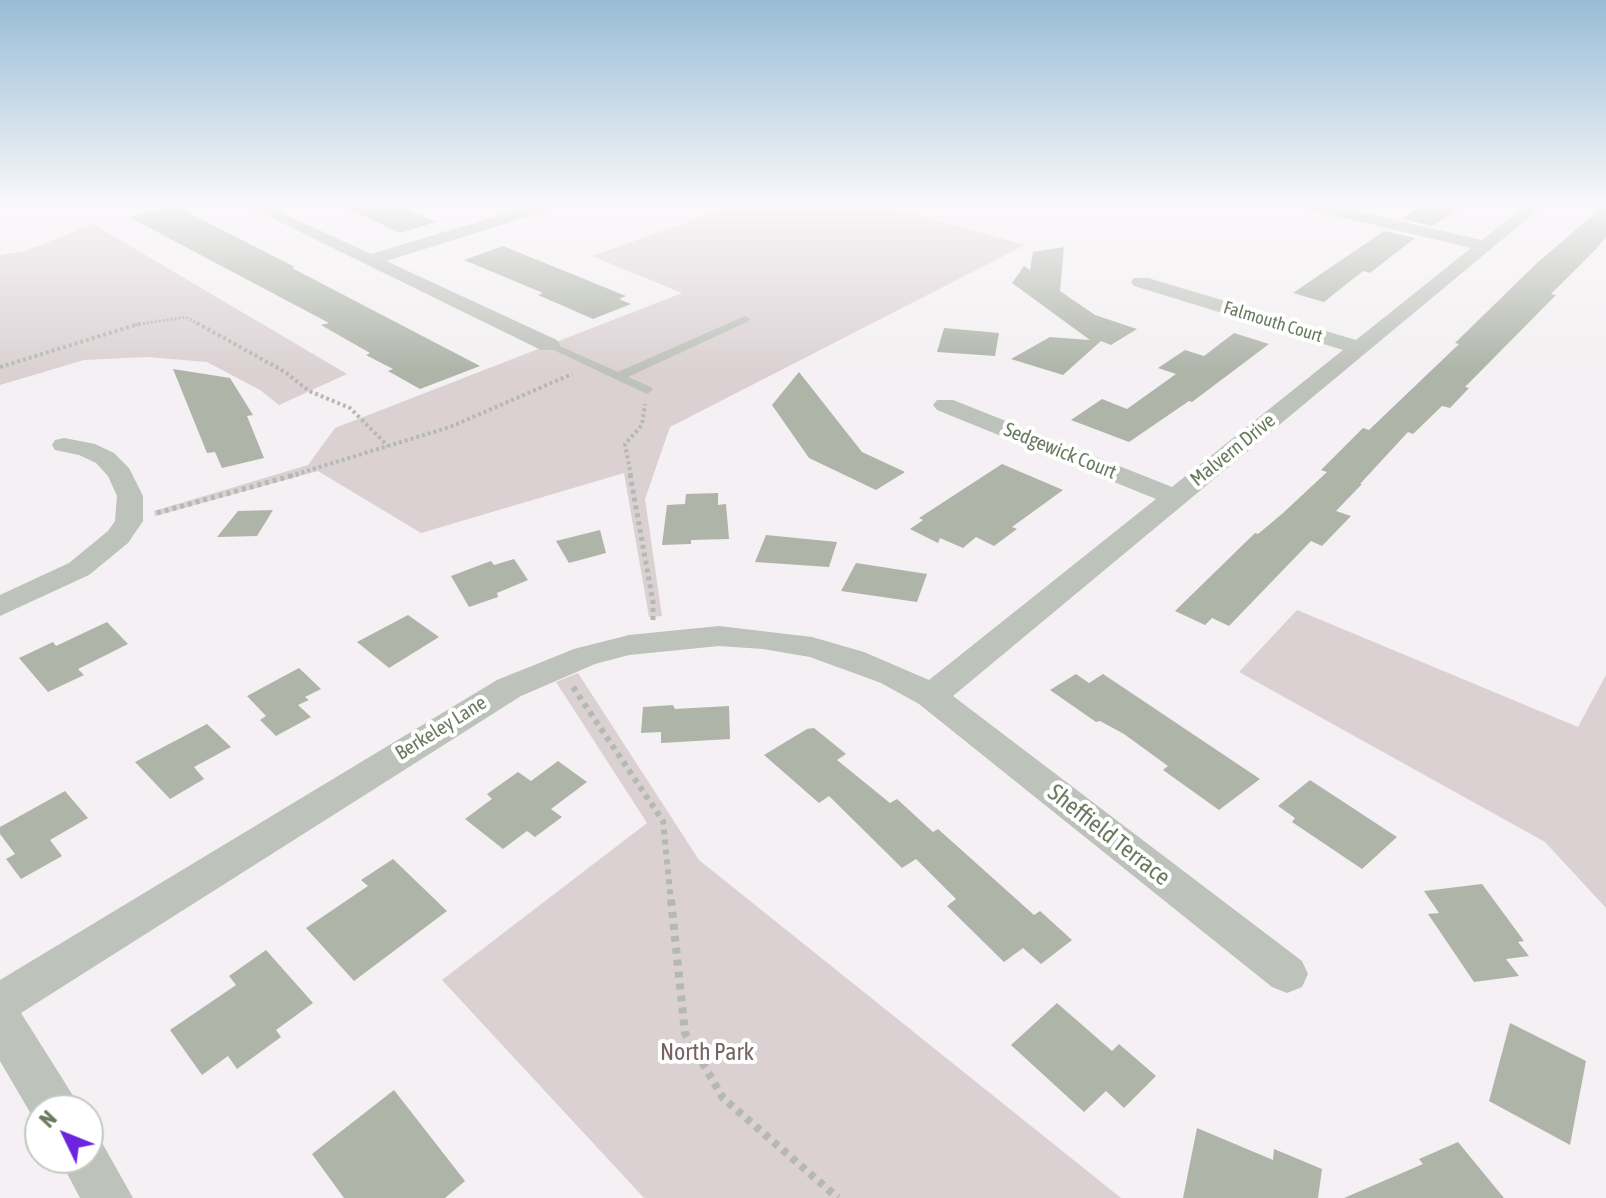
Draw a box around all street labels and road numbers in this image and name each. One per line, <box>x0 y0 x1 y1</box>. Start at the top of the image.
street label: Falmouth Court <box>1221 297 1325 347</box>
street label: Malvern Drive <box>1186 409 1280 491</box>
street label: Sedgewick Court <box>1000 418 1120 484</box>
street label: Berkeley Lane <box>391 691 491 765</box>
street label: Sheffield Terrace <box>1042 778 1176 892</box>

